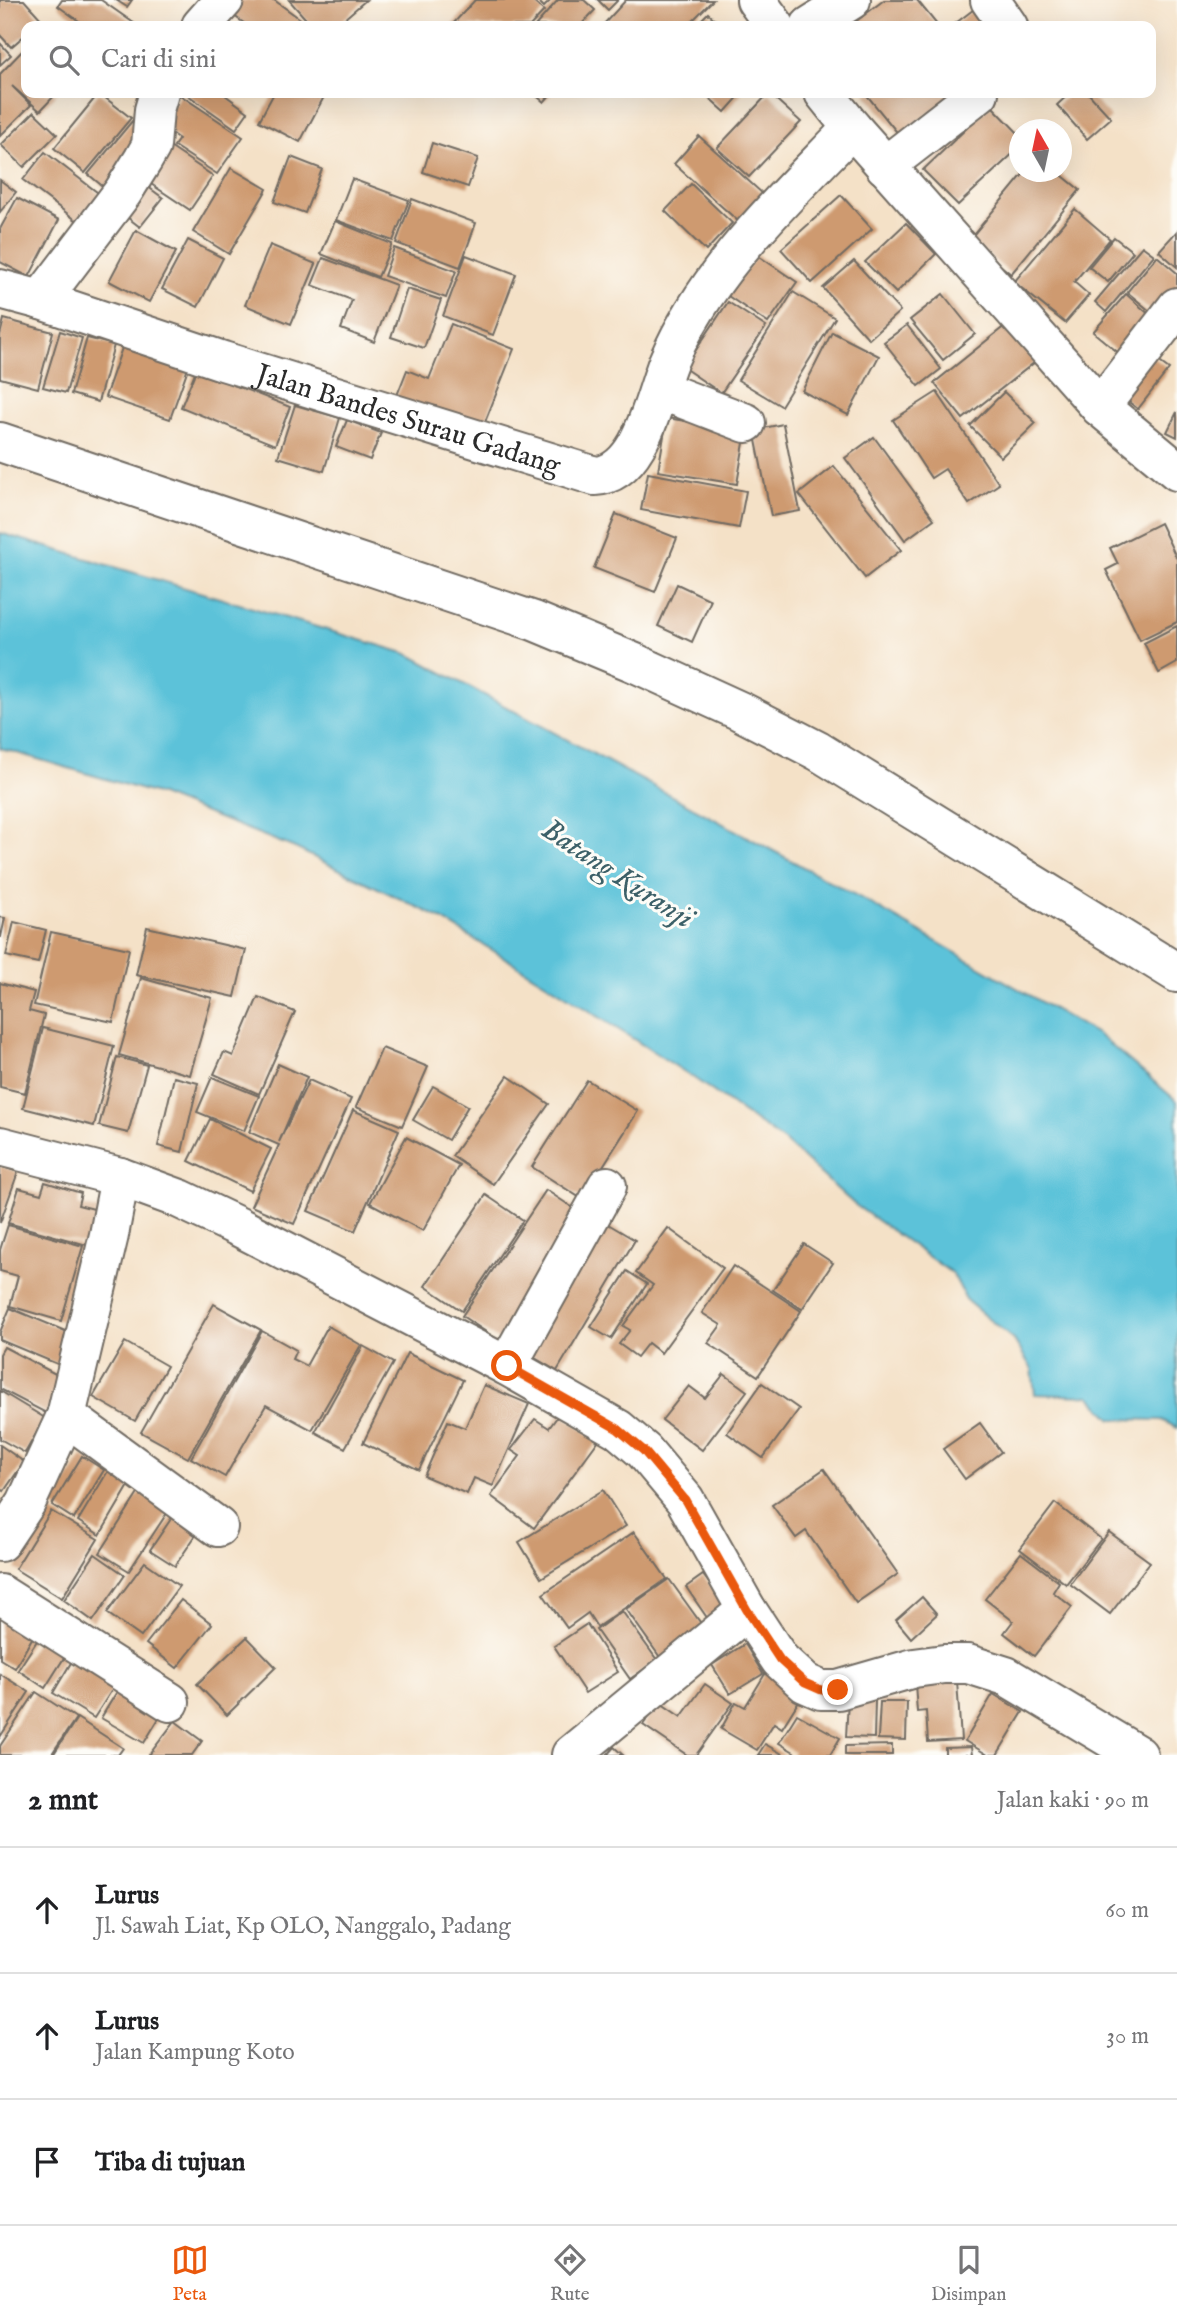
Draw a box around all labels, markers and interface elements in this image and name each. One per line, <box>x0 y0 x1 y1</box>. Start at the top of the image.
search box <box>21 21 1156 98</box>
icon: search <box>45 41 83 79</box>
text: Cari di sini <box>101 43 216 76</box>
north arrow <box>1009 119 1072 182</box>
street label: Jalan Bandes Surau Gadang <box>249 357 565 485</box>
water label: Batang Kuranji <box>534 811 702 939</box>
route start <box>491 1350 522 1381</box>
route end <box>822 1674 853 1705</box>
text: 2 mnt <box>28 1782 98 1820</box>
text: Jalan kaki · 90 m <box>997 1786 1149 1815</box>
text: Lurus <box>95 1879 159 1912</box>
icon: ahead <box>28 1891 66 1929</box>
text: 60 m <box>1105 1896 1149 1925</box>
text: Jl. Sawah Liat, Kp OLO, Nanggalo, Padang <box>95 1912 511 1941</box>
text: Lurus <box>95 2005 159 2038</box>
icon: ahead <box>28 2017 66 2055</box>
text: 30 m <box>1106 2022 1149 2051</box>
text: Jalan Kampung Koto <box>95 2038 295 2067</box>
icon: arrive <box>28 2143 66 2181</box>
text: Tiba di tujuan <box>95 2146 245 2179</box>
tab: Peta <box>171 2241 209 2307</box>
tab: Rute <box>550 2241 590 2307</box>
tab: Disimpan <box>931 2241 1006 2307</box>

